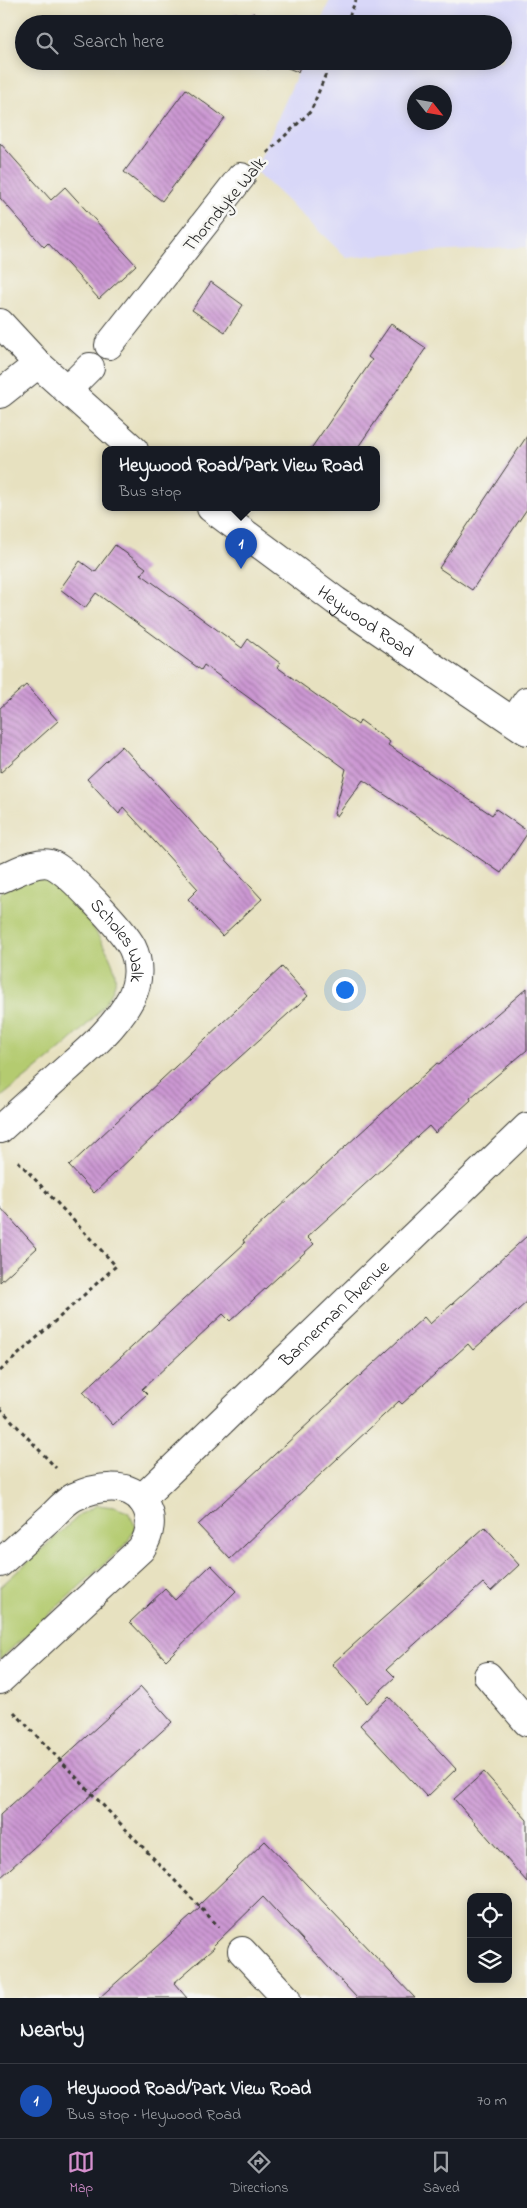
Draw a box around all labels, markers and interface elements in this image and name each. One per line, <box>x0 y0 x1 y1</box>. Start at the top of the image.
search box <box>15 15 512 70</box>
icon: search <box>33 29 61 57</box>
text: Search here <box>73 29 164 56</box>
north arrow <box>407 85 452 130</box>
street label: Thorndyke Walk <box>178 152 273 259</box>
popup <box>102 446 380 511</box>
text: Heywood Road/Park View Road <box>119 453 363 480</box>
text: Bus stop <box>119 480 181 504</box>
pin: 1 <box>225 528 257 569</box>
street label: Heywood Road <box>311 580 419 665</box>
street label: Scholes Walk <box>83 893 149 984</box>
your location <box>332 977 358 1003</box>
street label: Bannerman Avenue <box>274 1254 397 1375</box>
map controls <box>467 1893 512 1983</box>
button: locate <box>467 1893 512 1938</box>
button: layers <box>467 1938 512 1983</box>
text: Nearby <box>20 2016 84 2046</box>
text: Heywood Road/Park View Road <box>67 2076 311 2103</box>
text: 1 <box>33 2089 39 2113</box>
text: 70 m <box>477 2089 507 2113</box>
text: Bus stop · Heywood Road <box>67 2103 241 2127</box>
tab: Map <box>67 2148 95 2199</box>
tab: Directions <box>230 2148 288 2199</box>
tab: Saved <box>423 2148 460 2199</box>

